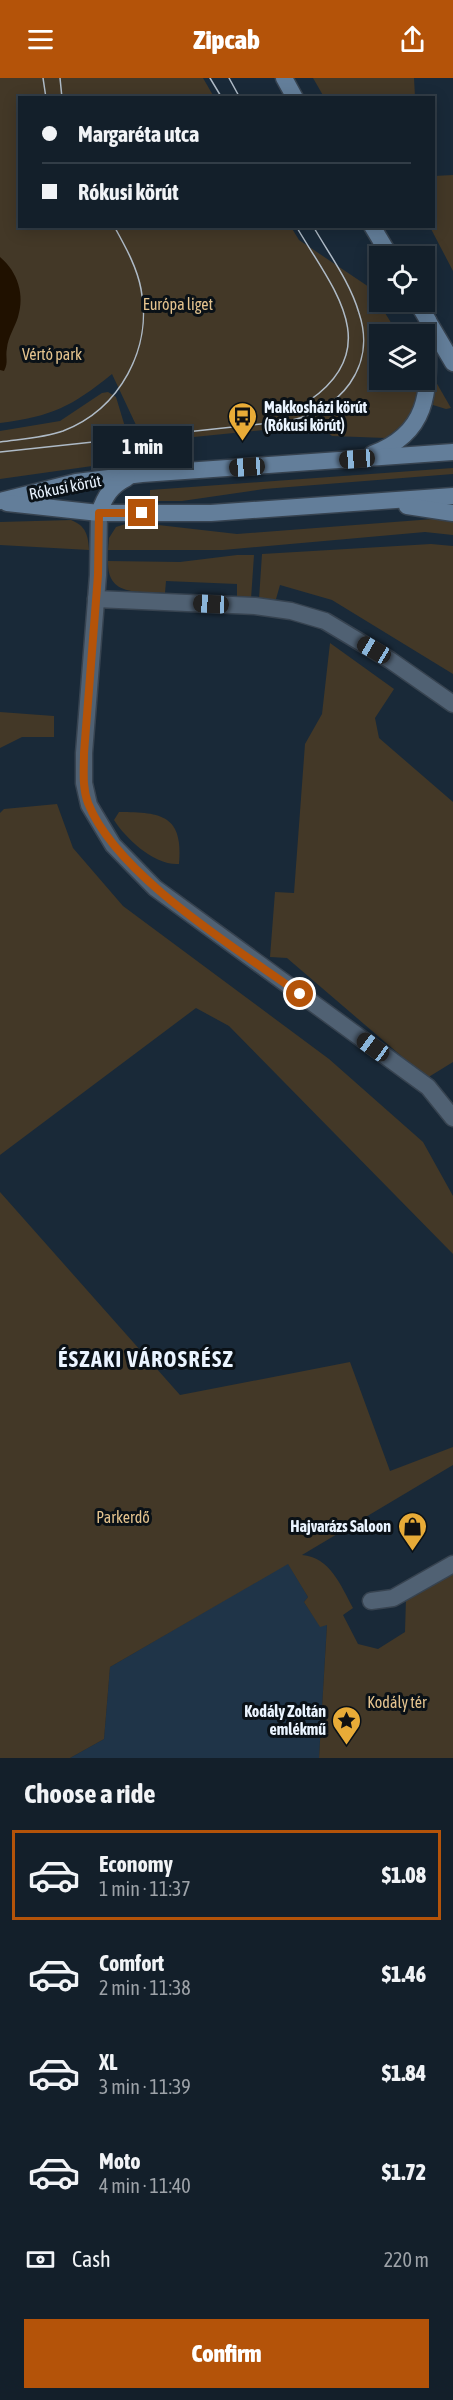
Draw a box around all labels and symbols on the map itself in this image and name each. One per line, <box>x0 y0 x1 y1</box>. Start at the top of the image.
park label: Európa liget <box>143 295 214 314</box>
park label: Vértó park <box>22 345 82 364</box>
place label: Makkosházi körút (Rókusi körút) <box>264 398 368 434</box>
bus stop icon: Makkosházi körút (Rókusi körút) <box>227 400 259 442</box>
callout: 1 min <box>92 426 192 468</box>
car <box>338 449 376 469</box>
car <box>228 457 266 477</box>
street label: Rókusi körút <box>27 471 103 503</box>
route end <box>128 499 155 526</box>
car <box>193 594 229 614</box>
car <box>354 633 394 667</box>
route start <box>286 980 313 1007</box>
car <box>353 1029 393 1065</box>
district label: ÉSZAKI VÁROSRÉSZ <box>58 1346 234 1372</box>
park label: Parkerdő <box>96 1508 150 1526</box>
shop icon: Hajvarázs Saloon <box>396 1510 428 1552</box>
place label: Hajvarázs Saloon <box>290 1517 391 1535</box>
park label: Kodály tér <box>367 1693 427 1712</box>
place label: Kodály Zoltán emlékmű <box>244 1702 326 1738</box>
place icon: Kodály Zoltán emlékmű <box>331 1704 363 1746</box>

